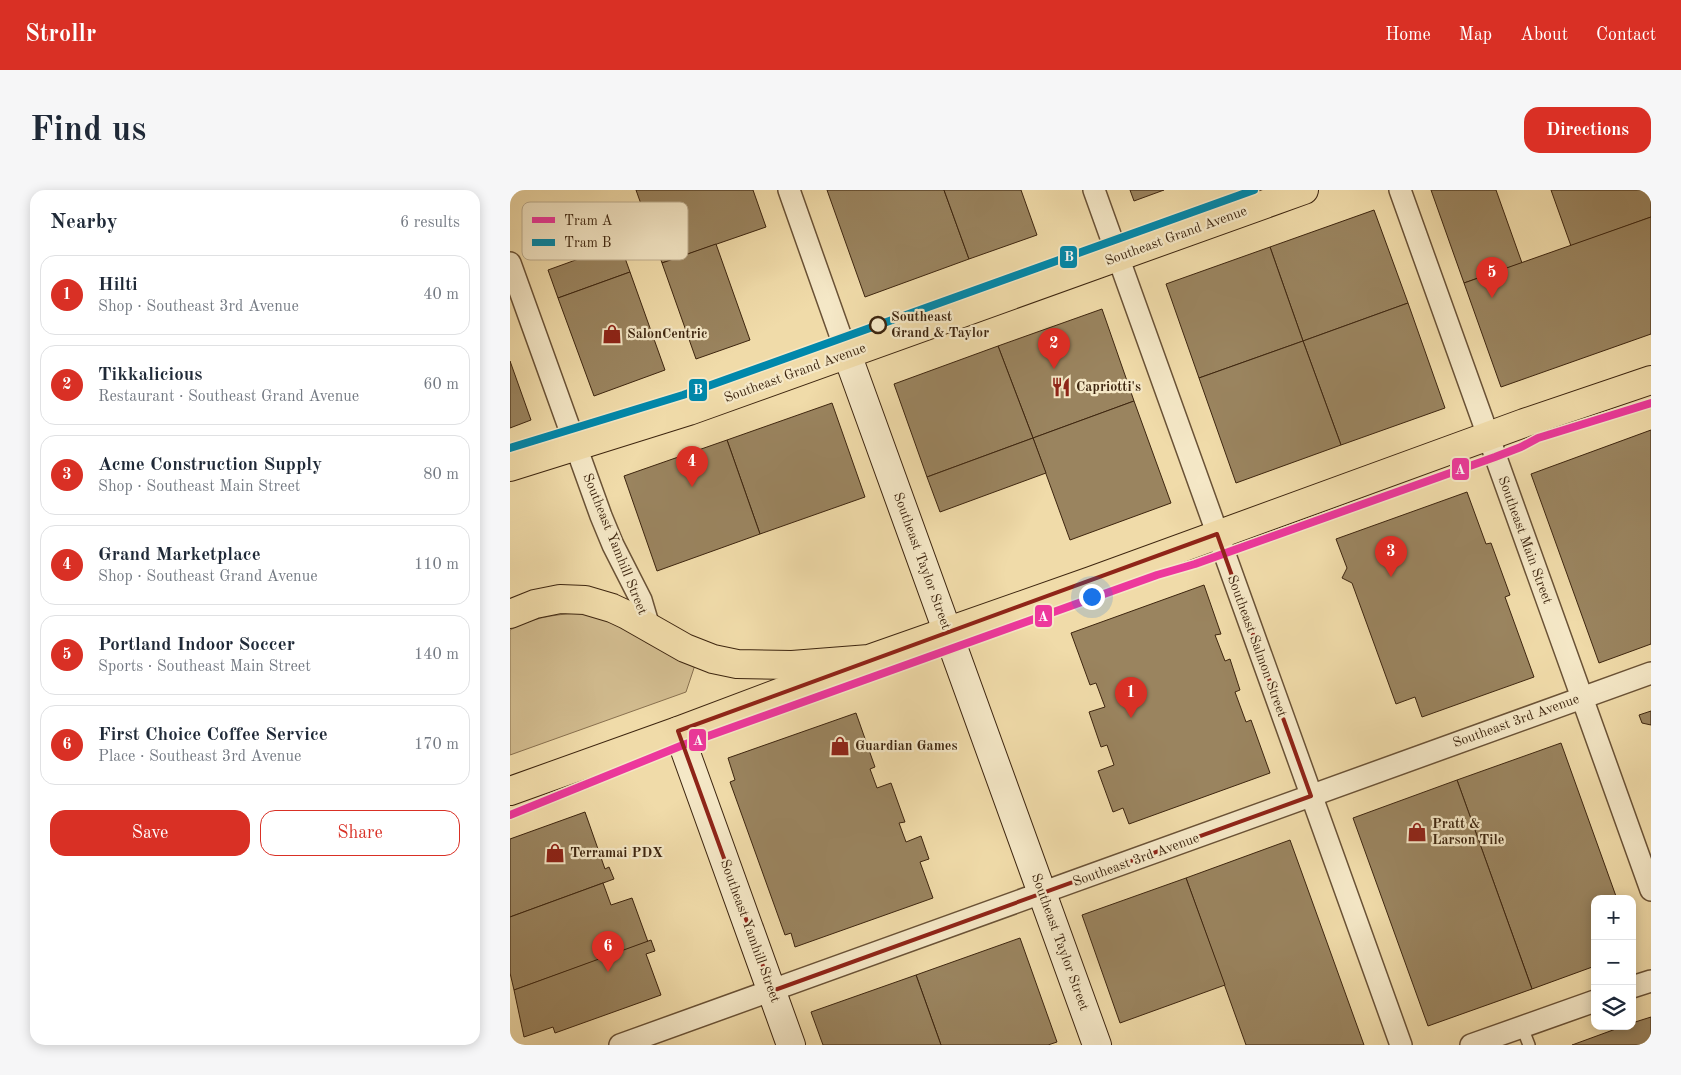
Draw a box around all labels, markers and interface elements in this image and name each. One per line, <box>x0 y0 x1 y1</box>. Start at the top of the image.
text: Strollr <box>25 23 96 47</box>
text: Home <box>1385 26 1431 44</box>
text: Map <box>1459 26 1492 44</box>
text: About <box>1520 26 1568 44</box>
text: Contact <box>1596 26 1656 44</box>
button: Directions <box>1524 107 1651 153</box>
text: Find us <box>30 113 146 148</box>
legend <box>522 202 688 260</box>
street label: Southeast Grand Avenue <box>1103 204 1249 268</box>
text: Nearby <box>50 212 118 233</box>
text: Tram A <box>564 214 613 228</box>
text: 6 results <box>400 215 460 231</box>
text: Tram B <box>564 236 611 250</box>
line badge: B <box>1059 245 1078 269</box>
text: B <box>1064 250 1074 264</box>
pin: 5 <box>1476 257 1508 298</box>
text: Hilti <box>98 276 138 295</box>
text: 1 <box>62 287 72 303</box>
text: 40 m <box>423 287 459 303</box>
text: Shop · Southeast 3rd Avenue <box>98 299 299 315</box>
place label: Southeast Grand & Taylor <box>891 310 989 340</box>
marker: Southeast Grand & Taylor <box>869 316 887 334</box>
shop icon: SalonCentric <box>601 323 623 345</box>
place label: SalonCentric <box>627 327 707 341</box>
pin: 2 <box>1038 328 1070 369</box>
street label: Southeast Grand Avenue <box>722 341 868 405</box>
text: Tikkalicious <box>98 366 202 385</box>
restaurant icon: Capriotti's <box>1050 376 1072 398</box>
text: 2 <box>62 377 72 393</box>
text: 60 m <box>423 377 459 393</box>
line badge: B <box>688 378 708 402</box>
place label: Capriotti's <box>1076 380 1141 394</box>
text: B <box>693 383 703 397</box>
text: Restaurant · Southeast Grand Avenue <box>98 389 359 405</box>
pin: 4 <box>676 446 708 487</box>
text: Acme Construction Supply <box>98 456 322 475</box>
line badge: A <box>1451 457 1470 481</box>
text: A <box>1455 463 1466 477</box>
text: 3 <box>62 467 72 483</box>
text: 80 m <box>423 467 459 483</box>
street label: Southeast Yamhill Street <box>580 471 650 617</box>
street label: Southeast Main Street <box>1495 474 1555 606</box>
text: Shop · Southeast Main Street <box>98 479 300 495</box>
street label: Southeast Taylor Street <box>891 491 953 631</box>
pin: 3 <box>1375 536 1407 577</box>
text: Grand Marketplace <box>98 546 261 565</box>
text: 4 <box>62 557 72 573</box>
text: 110 m <box>414 557 459 573</box>
text: Shop · Southeast Grand Avenue <box>98 569 318 585</box>
street label: Southeast Salmon Street <box>1225 573 1289 719</box>
your location <box>1079 584 1105 610</box>
line badge: A <box>1034 604 1053 628</box>
text: A <box>1038 610 1049 624</box>
text: Portland Indoor Soccer <box>98 636 295 655</box>
text: 5 <box>62 647 72 663</box>
text: 140 m <box>414 647 459 663</box>
text: Sports · Southeast Main Street <box>98 659 311 675</box>
pin: 1 <box>1115 677 1147 718</box>
street label: Southeast 3rd Avenue <box>1451 692 1581 750</box>
text: First Choice Coffee Service <box>98 726 328 745</box>
line badge: A <box>688 728 707 752</box>
text: A <box>693 734 704 748</box>
shop icon: Guardian Games <box>829 735 851 757</box>
text: 6 <box>62 737 72 753</box>
text: 170 m <box>414 737 459 753</box>
place label: Guardian Games <box>855 739 957 753</box>
text: Place · Southeast 3rd Avenue <box>98 749 301 765</box>
button: Save <box>50 810 250 856</box>
button: Share <box>260 810 460 856</box>
place label: Pratt & Larson Tile <box>1432 817 1504 847</box>
shop icon: Pratt & Larson Tile <box>1406 821 1428 843</box>
street label: Southeast 3rd Avenue <box>1071 831 1201 889</box>
shop icon: Terramai PDX <box>544 842 566 864</box>
place label: Terramai PDX <box>570 846 663 860</box>
street label: Southeast Yamhill Street <box>718 858 782 1005</box>
street label: Southeast Taylor Street <box>1029 872 1091 1012</box>
map controls <box>1591 895 1636 1030</box>
button: + <box>1591 895 1636 940</box>
pin: 6 <box>592 931 624 972</box>
button: − <box>1591 940 1636 985</box>
button: layers <box>1591 985 1636 1030</box>

